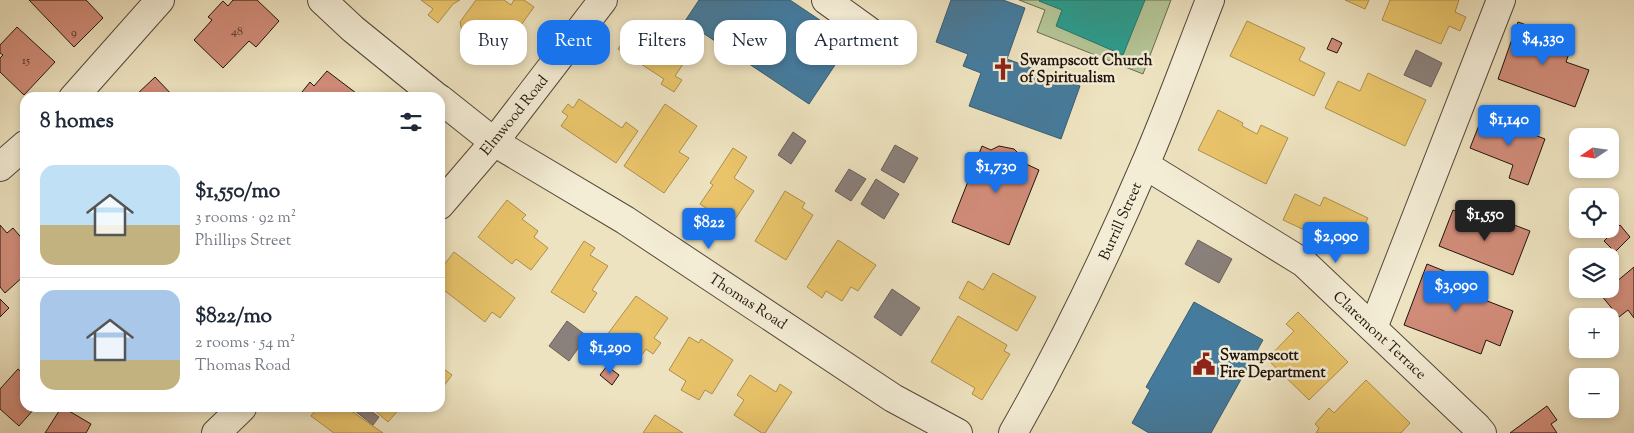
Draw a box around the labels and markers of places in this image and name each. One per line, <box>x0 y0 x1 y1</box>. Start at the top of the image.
pin: $4,330 <box>1502 23 1584 66</box>
place label: Swampscott Church of Spiritualism <box>1020 51 1153 89</box>
church icon: Swampscott Church of Spiritualism <box>990 56 1016 82</box>
pin: $1,140 <box>1468 104 1550 147</box>
pin: $1,730 <box>955 152 1037 194</box>
pin: $1,550 <box>1444 200 1526 242</box>
pin: $822 <box>679 208 739 250</box>
pin: $2,090 <box>1295 222 1377 264</box>
pin: $3,090 <box>1415 270 1497 313</box>
pin: $1,290 <box>569 332 651 375</box>
place label: Swampscott Fire Department <box>1220 346 1327 384</box>
public building icon: Swampscott Fire Department <box>1191 351 1217 377</box>

